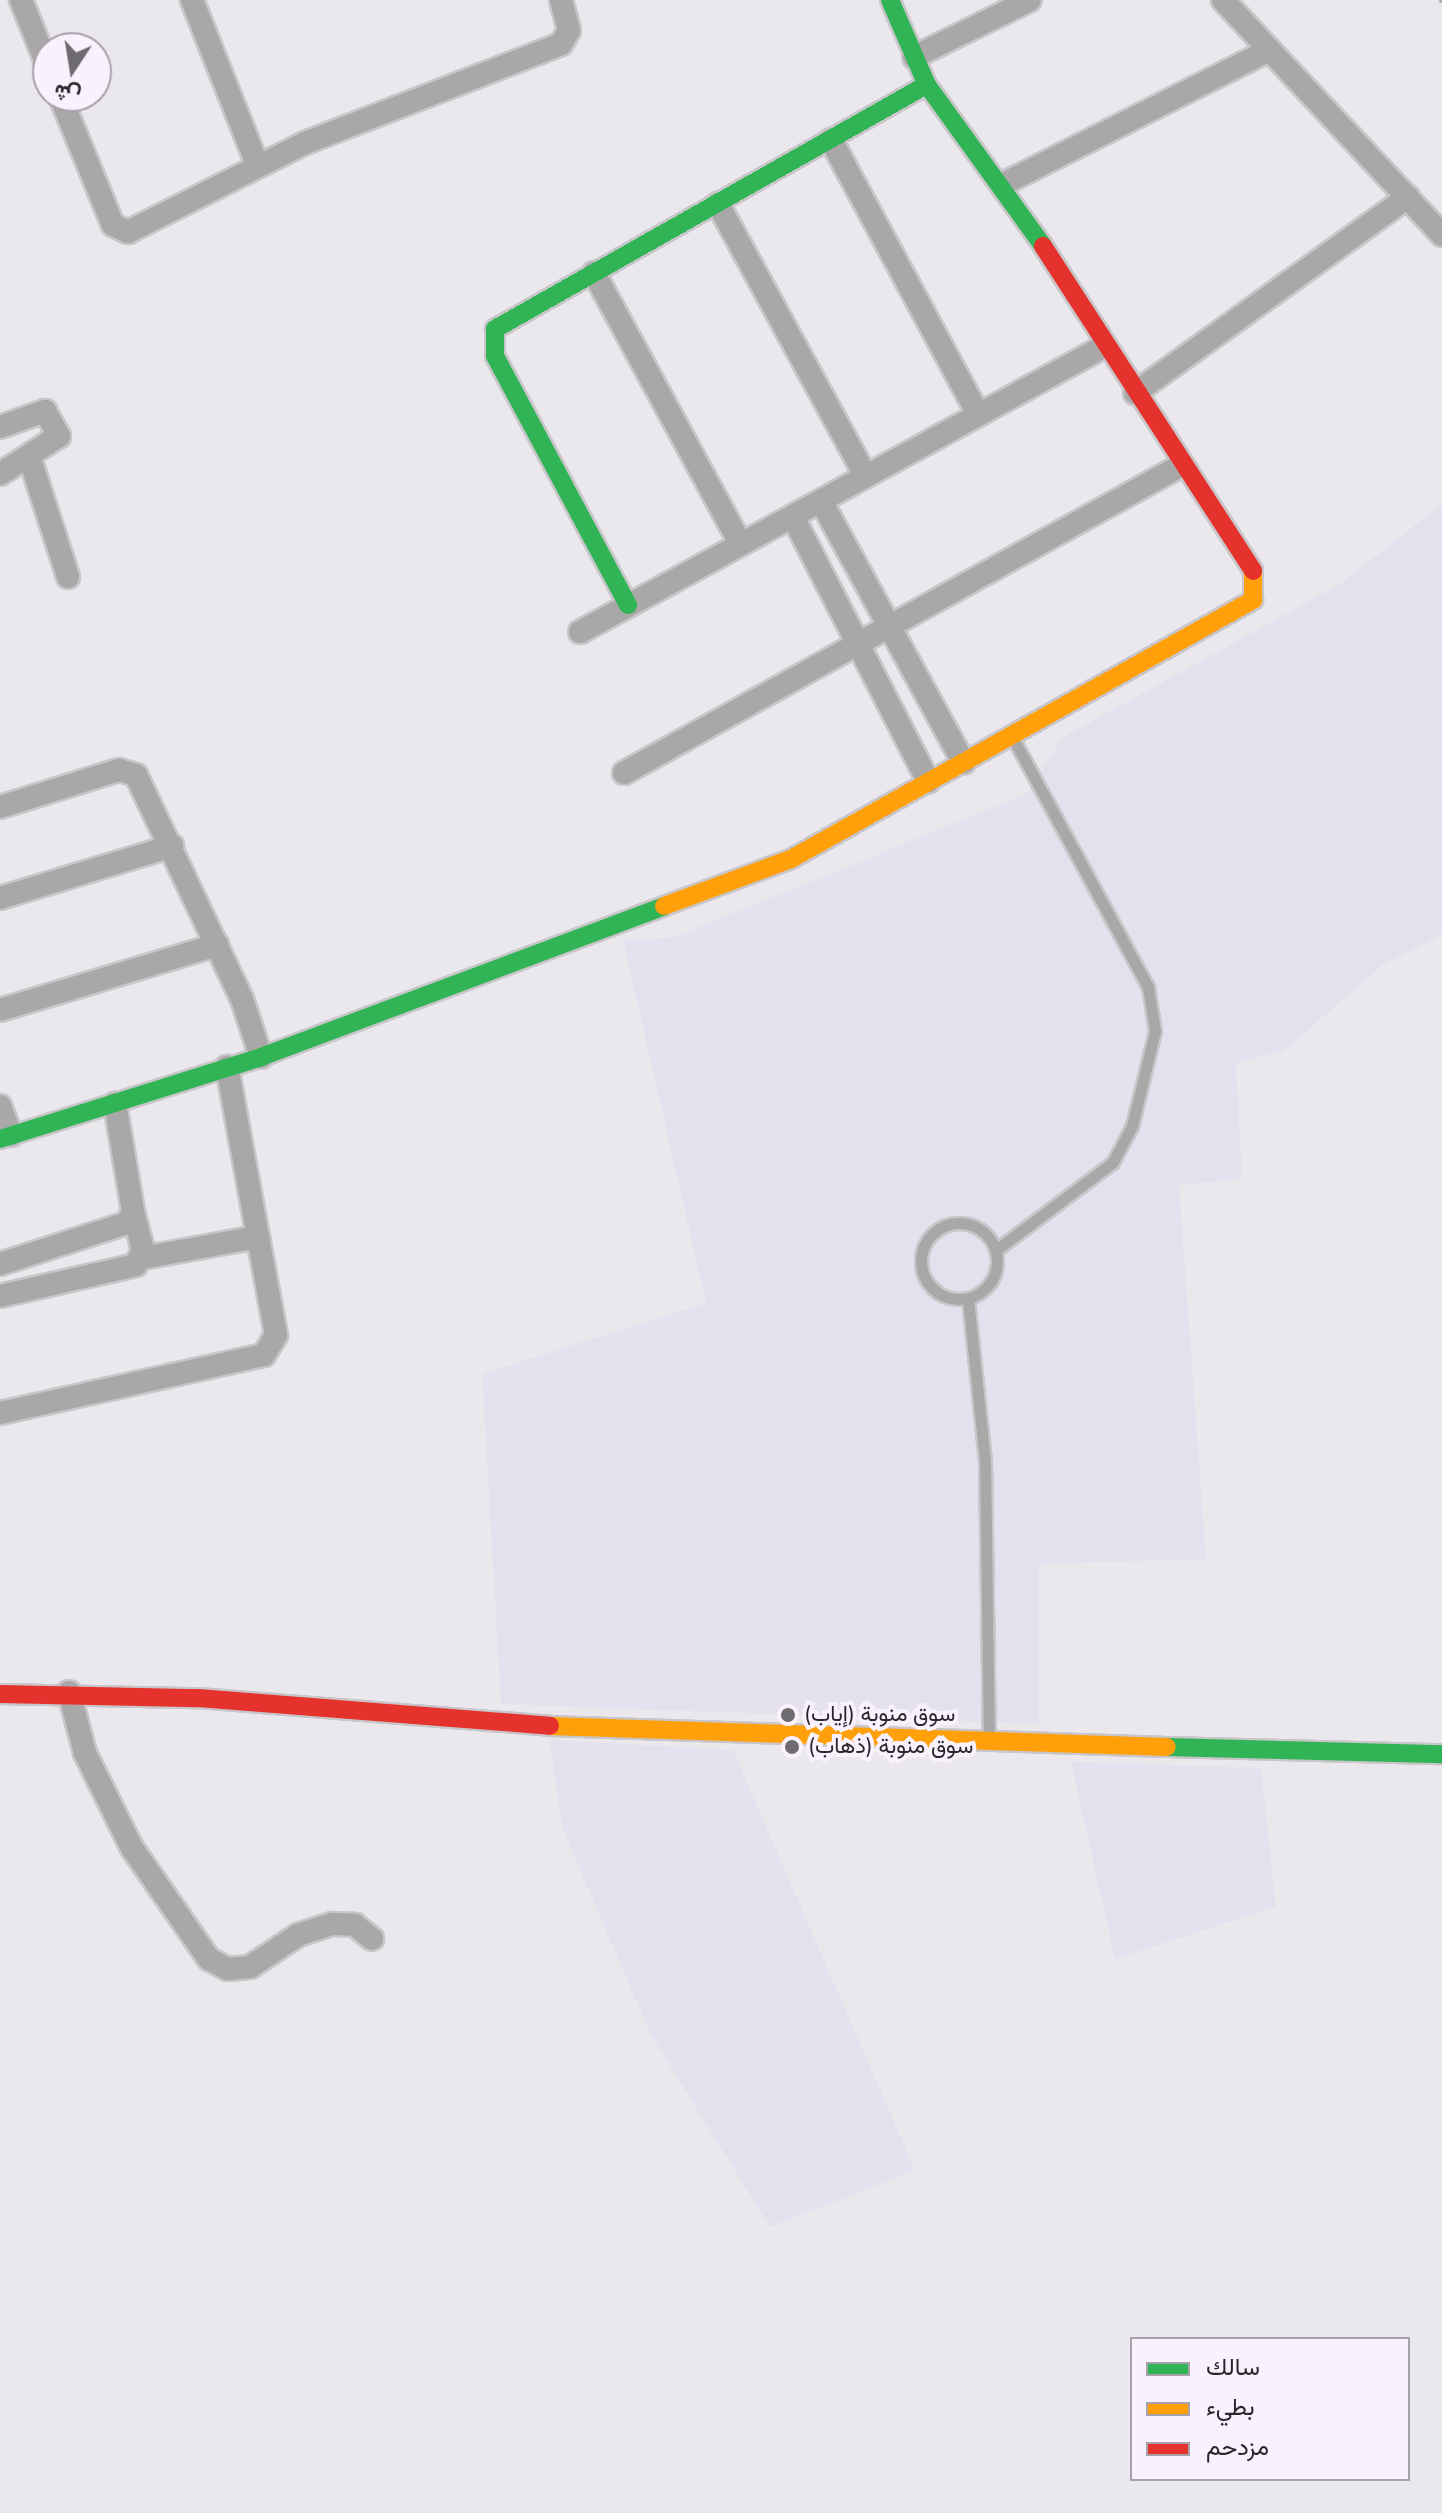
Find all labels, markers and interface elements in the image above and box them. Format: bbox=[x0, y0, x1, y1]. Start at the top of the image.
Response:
north arrow bbox=[32, 32, 112, 112]
text: ش bbox=[51, 76, 83, 111]
place label: سوق منوبة (إياب) bbox=[804, 1702, 955, 1728]
marker: سوق منوبة (إياب) bbox=[779, 1706, 797, 1724]
place label: سوق منوبة (ذهاب) bbox=[808, 1734, 973, 1760]
marker: سوق منوبة (ذهاب) bbox=[783, 1738, 801, 1756]
legend bbox=[1130, 2337, 1410, 2481]
text: سالك bbox=[1206, 2351, 1260, 2383]
text: بطيء bbox=[1206, 2391, 1255, 2423]
text: مزدحم bbox=[1206, 2431, 1269, 2463]

